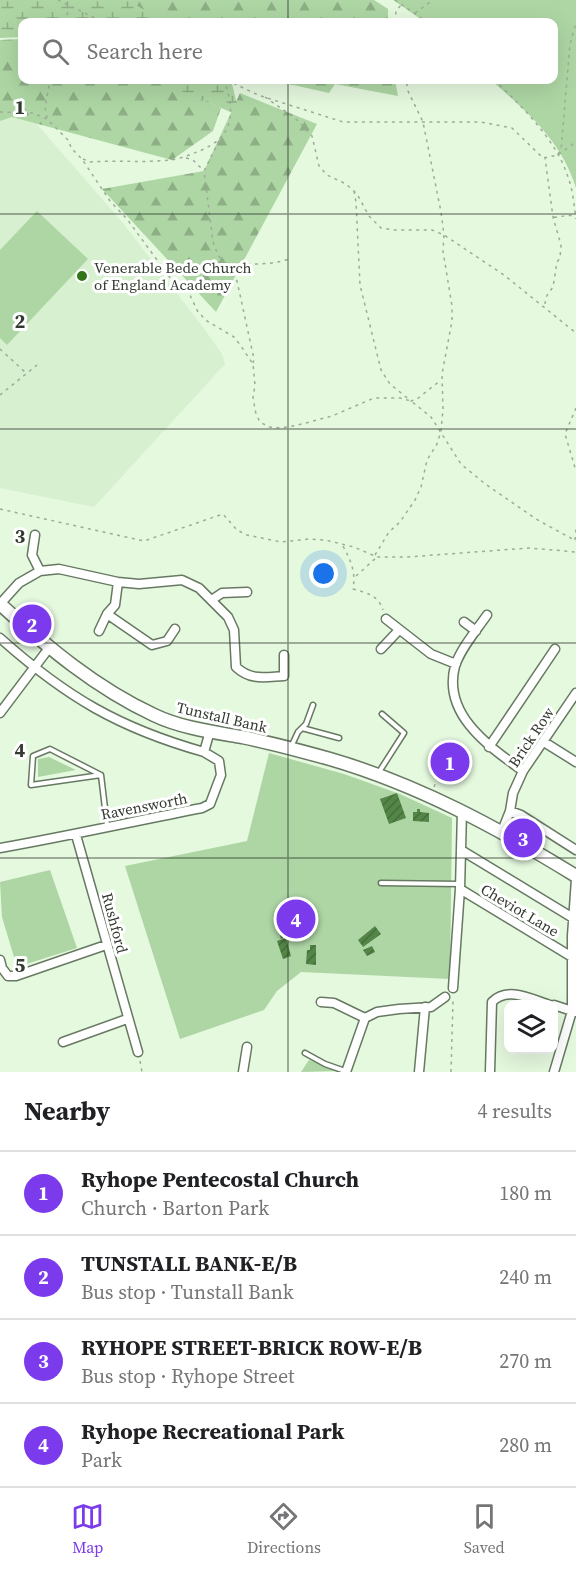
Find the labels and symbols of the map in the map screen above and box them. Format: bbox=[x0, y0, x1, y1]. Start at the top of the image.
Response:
text: 1 bbox=[15, 93, 25, 121]
place label: Venerable Bede Church of England Academy bbox=[94, 257, 252, 295]
marker: Venerable Bede Church of England Academy bbox=[75, 269, 89, 283]
text: 2 bbox=[15, 307, 26, 335]
text: 3 bbox=[15, 522, 26, 550]
your location bbox=[309, 559, 338, 588]
pin: 2 bbox=[12, 602, 51, 646]
street label: Tunstall Bank bbox=[175, 696, 270, 738]
street label: Brick Row bbox=[503, 702, 559, 771]
text: 4 bbox=[15, 736, 26, 764]
pin: 1 bbox=[430, 740, 470, 784]
street label: Ravensworth bbox=[99, 787, 189, 825]
pin: 3 bbox=[504, 816, 542, 860]
street label: Cheviot Lane bbox=[477, 878, 563, 942]
street label: Rushford bbox=[97, 890, 133, 956]
pin: 4 bbox=[276, 896, 316, 942]
text: 5 bbox=[15, 951, 26, 979]

